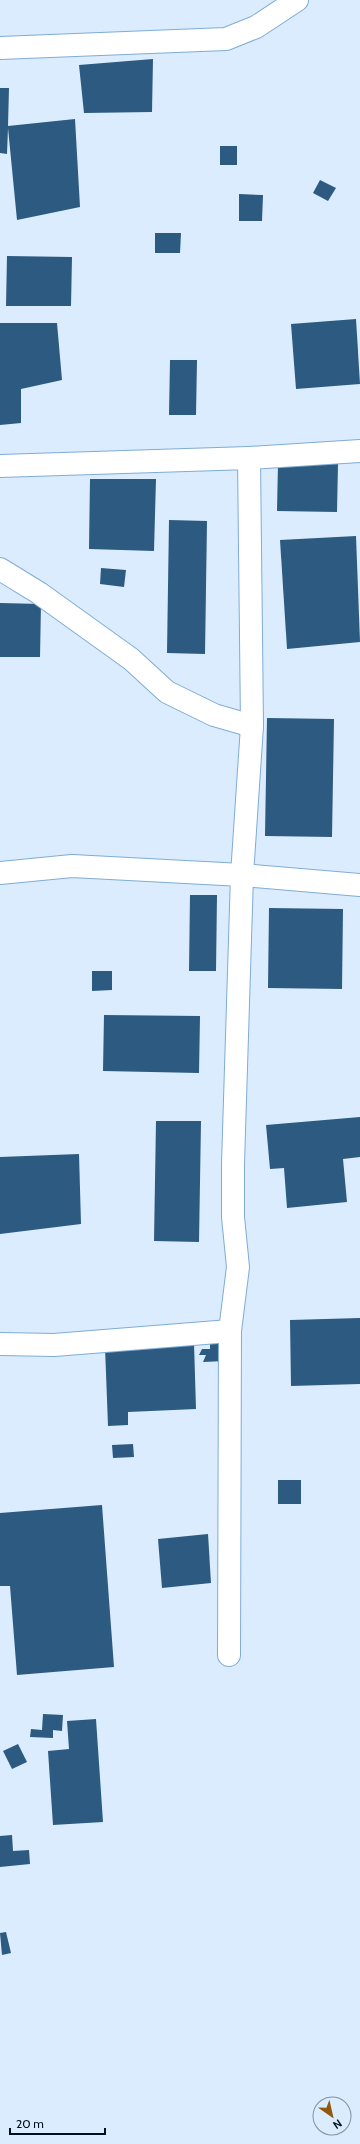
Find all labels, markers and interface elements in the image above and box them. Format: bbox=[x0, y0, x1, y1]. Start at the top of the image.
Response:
north arrow bbox=[312, 2096, 352, 2136]
scale bar bbox=[10, 2110, 105, 2136]
text: 20 m bbox=[16, 2116, 44, 2131]
text: N bbox=[330, 2116, 345, 2132]

